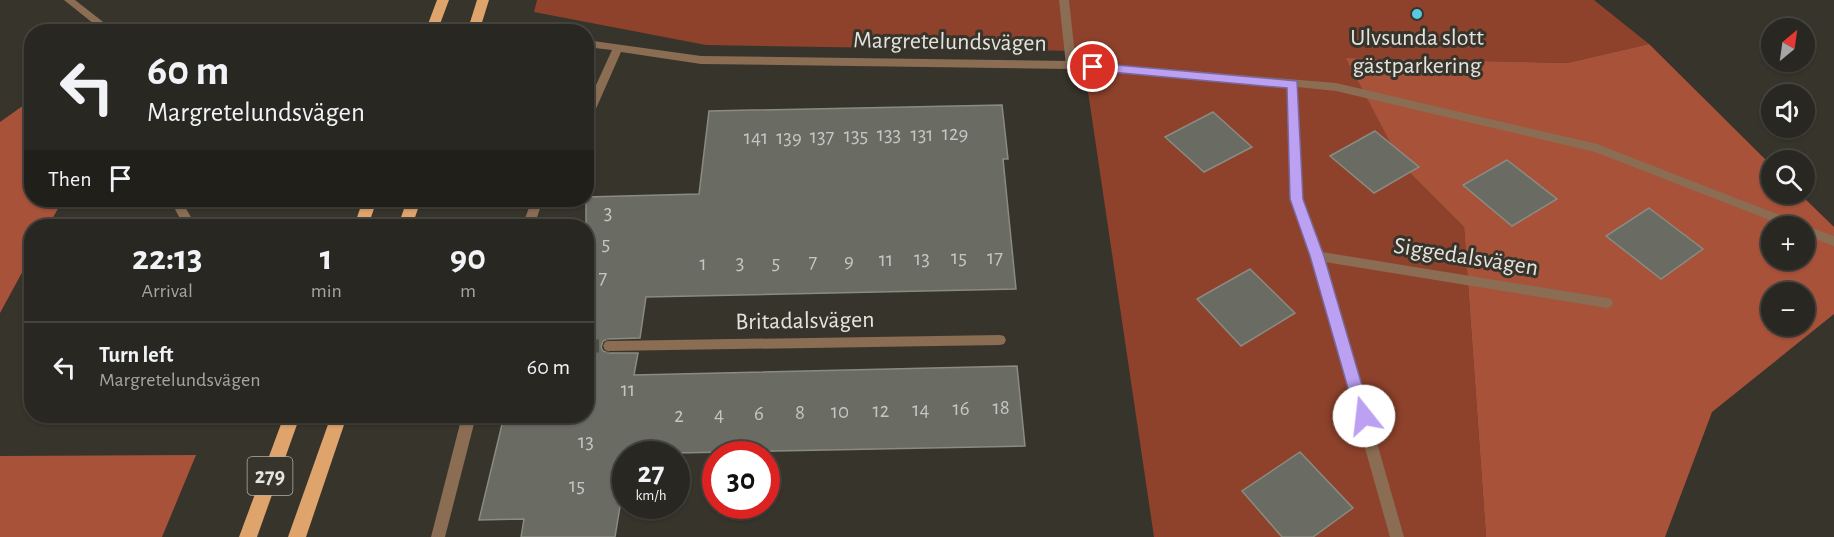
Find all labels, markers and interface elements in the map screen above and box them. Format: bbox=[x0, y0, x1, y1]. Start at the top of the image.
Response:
marker: Ulvsunda slott gästparkering bbox=[1410, 7, 1424, 21]
north arrow bbox=[1761, 18, 1815, 72]
map controls bbox=[1761, 18, 1815, 336]
place label: Ulvsunda slott gästparkering bbox=[1350, 26, 1484, 78]
street label: Margretelundsvägen bbox=[853, 28, 1047, 56]
pin bbox=[1067, 41, 1118, 92]
icon: left bbox=[48, 48, 126, 126]
text: 60 m bbox=[147, 50, 229, 92]
icon: arrive bbox=[1076, 50, 1109, 83]
button: sound bbox=[1761, 84, 1815, 138]
text: Margretelundsvägen bbox=[147, 99, 365, 126]
house number: 129 bbox=[942, 123, 968, 144]
house number: 133 bbox=[877, 124, 901, 145]
house number: 131 bbox=[910, 124, 934, 145]
house number: 135 bbox=[844, 125, 868, 146]
house number: 137 bbox=[810, 126, 835, 147]
house number: 141 bbox=[744, 127, 768, 148]
house number: 139 bbox=[776, 127, 802, 148]
button: search bbox=[1761, 150, 1815, 204]
icon: arrive bbox=[104, 162, 137, 195]
text: Then bbox=[48, 168, 92, 190]
house number: 3 bbox=[604, 202, 612, 223]
button: + bbox=[1761, 216, 1815, 270]
house number: 5 bbox=[602, 233, 610, 254]
street label: Siggedalsvägen bbox=[1392, 234, 1540, 280]
text: 22:13 bbox=[132, 240, 203, 276]
text: 1 bbox=[320, 240, 333, 276]
text: 90 bbox=[450, 240, 486, 276]
house number: 15 bbox=[951, 247, 967, 268]
house number: 17 bbox=[987, 247, 1003, 268]
house number: 13 bbox=[914, 248, 930, 269]
house number: 11 bbox=[879, 249, 893, 270]
house number: 9 bbox=[844, 250, 854, 271]
house number: 7 bbox=[809, 251, 818, 272]
house number: 3 bbox=[736, 252, 744, 273]
house number: 5 bbox=[772, 252, 780, 273]
house number: 1 bbox=[699, 253, 707, 274]
house number: 7 bbox=[599, 267, 608, 288]
text: Arrival bbox=[142, 281, 193, 301]
text: min bbox=[311, 281, 342, 301]
text: m bbox=[460, 281, 476, 301]
button: − bbox=[1761, 282, 1815, 336]
street label: Britadalsvägen bbox=[735, 308, 875, 334]
text: Turn left bbox=[99, 344, 173, 366]
icon: left bbox=[48, 351, 81, 384]
text: 60 m bbox=[527, 356, 570, 378]
text: Margretelundsvägen bbox=[99, 370, 260, 390]
house number: 11 bbox=[621, 379, 635, 400]
position arrow bbox=[1332, 384, 1396, 448]
house number: 18 bbox=[992, 397, 1010, 418]
house number: 16 bbox=[952, 398, 970, 419]
house number: 14 bbox=[912, 399, 930, 420]
house number: 12 bbox=[873, 400, 889, 421]
house number: 10 bbox=[831, 401, 849, 422]
house number: 8 bbox=[795, 402, 805, 423]
house number: 6 bbox=[754, 403, 764, 424]
house number: 4 bbox=[714, 404, 724, 425]
house number: 2 bbox=[674, 405, 684, 426]
house number: 13 bbox=[578, 431, 594, 452]
speed limit sign: 30 bbox=[702, 441, 780, 519]
road number: 279 bbox=[248, 457, 292, 495]
text: 27 bbox=[637, 458, 665, 488]
house number: 15 bbox=[569, 475, 585, 496]
text: km/h bbox=[636, 488, 666, 503]

